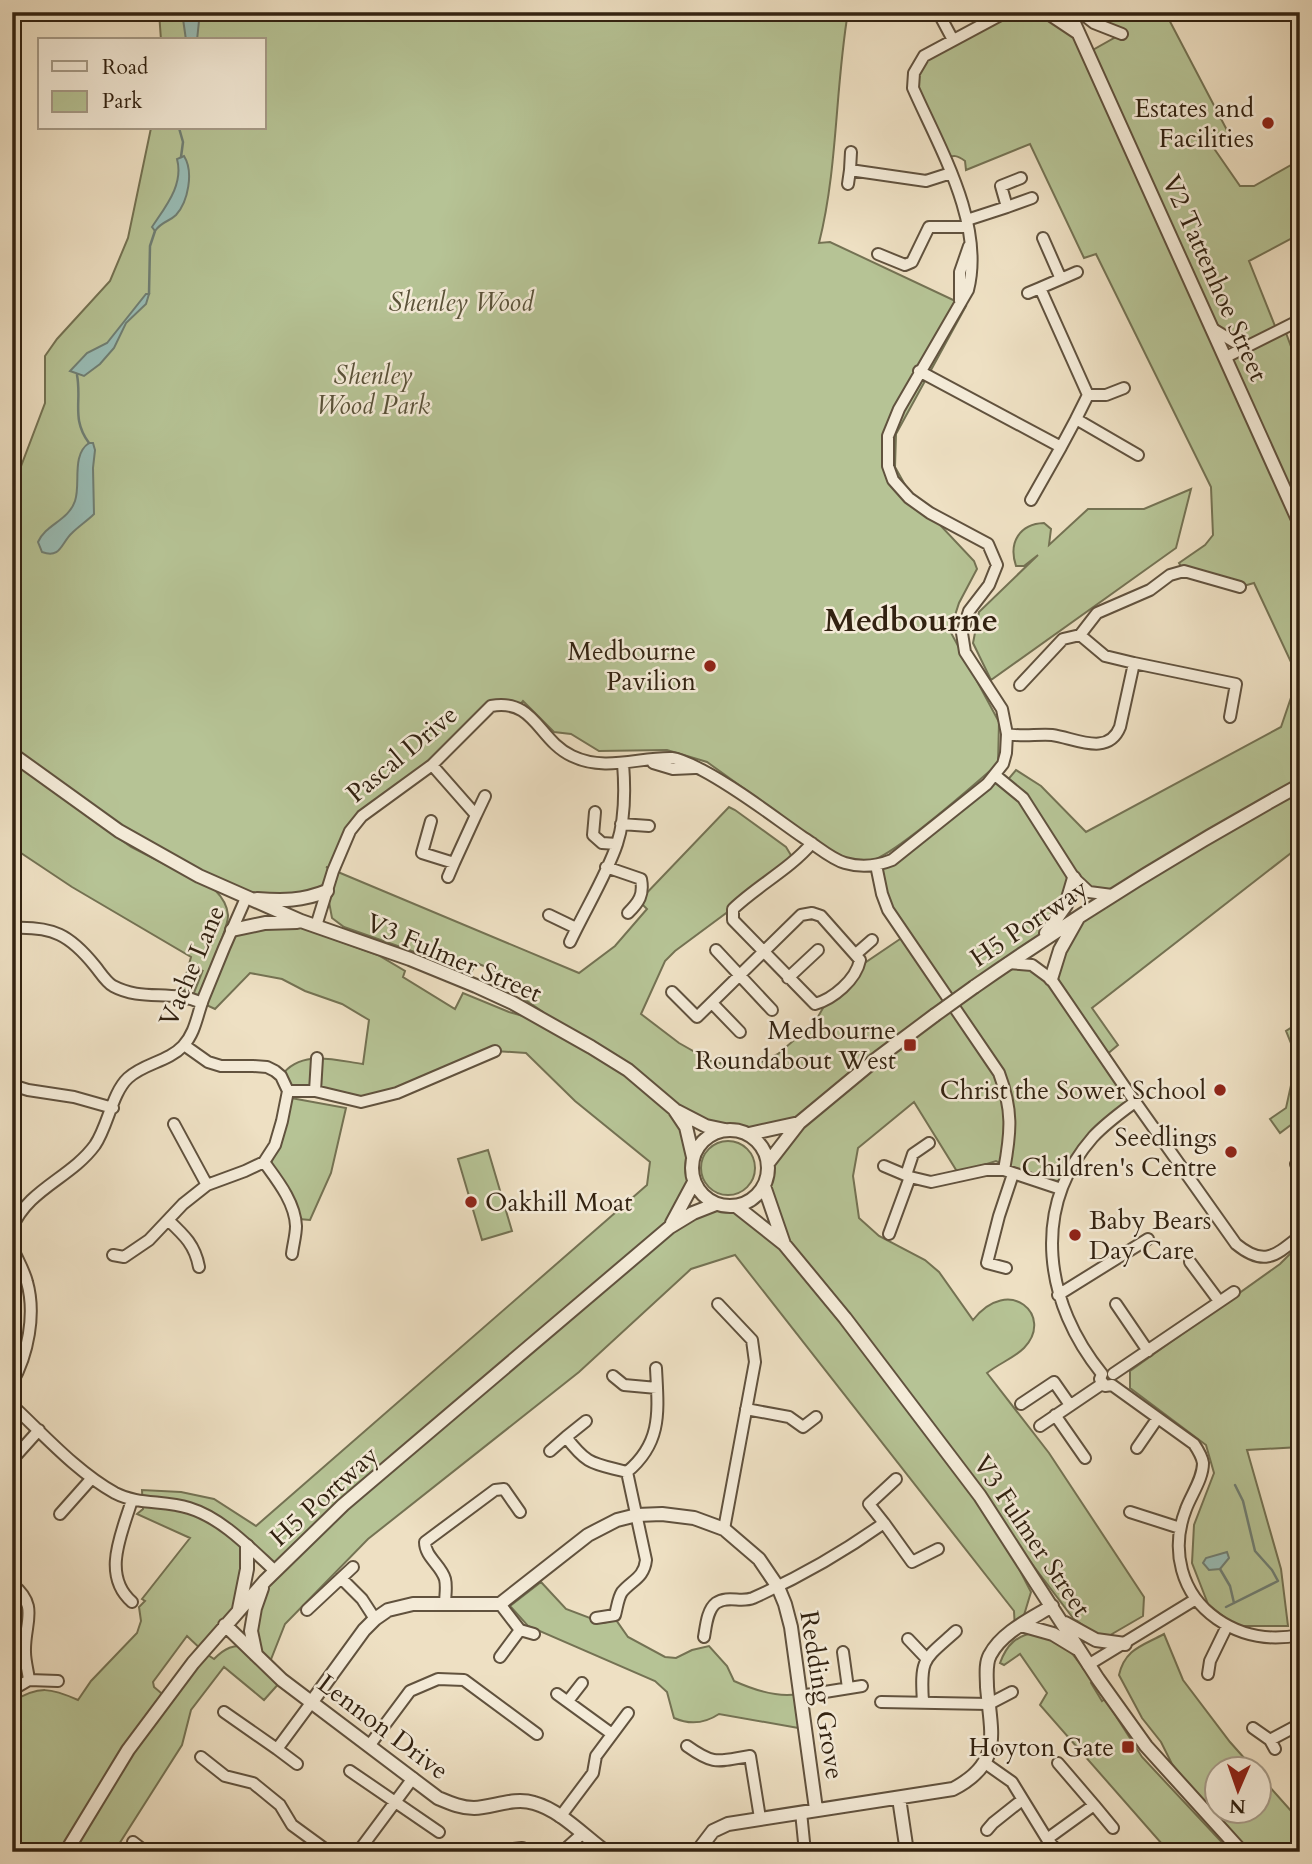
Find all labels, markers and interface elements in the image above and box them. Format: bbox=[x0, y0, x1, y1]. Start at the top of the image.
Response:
legend bbox=[38, 38, 266, 130]
text: Road bbox=[102, 53, 148, 82]
text: Park bbox=[102, 87, 143, 116]
place label: Estates and Facilities bbox=[1134, 91, 1254, 156]
marker: Estates and Facilities bbox=[1260, 115, 1276, 131]
street label: V2 Tattenhoe Street bbox=[1154, 169, 1276, 387]
park label: Shenley Wood bbox=[389, 285, 535, 320]
park label: Shenley Wood Park bbox=[316, 358, 430, 423]
district label: Medbourne bbox=[824, 598, 998, 643]
place label: Medbourne Pavilion bbox=[568, 634, 696, 699]
marker: Medbourne Pavilion bbox=[702, 658, 718, 674]
street label: Pascal Drive bbox=[339, 697, 465, 811]
street label: H5 Portway bbox=[963, 871, 1095, 975]
street label: Vache Lane bbox=[151, 900, 233, 1032]
street label: V3 Fulmer Street bbox=[361, 905, 547, 1011]
place label: Medbourne Roundabout West bbox=[695, 1013, 896, 1078]
marker: Medbourne Roundabout West bbox=[902, 1037, 918, 1053]
place label: Christ the Sower School bbox=[940, 1073, 1206, 1108]
marker: Christ the Sower School bbox=[1212, 1082, 1228, 1098]
place label: Seedlings Children's Centre bbox=[1021, 1120, 1217, 1185]
marker: Seedlings Children's Centre bbox=[1223, 1144, 1239, 1160]
place label: Oakhill Moat bbox=[485, 1185, 632, 1220]
marker: Oakhill Moat bbox=[463, 1194, 479, 1210]
place label: Baby Bears Day Care bbox=[1089, 1203, 1211, 1268]
marker: Baby Bears Day Care bbox=[1067, 1227, 1083, 1243]
street label: H5 Portway bbox=[262, 1438, 386, 1554]
street label: V3 Fulmer Street bbox=[965, 1448, 1099, 1624]
street label: Redding Grove bbox=[791, 1608, 853, 1782]
street label: Lennon Drive bbox=[310, 1666, 456, 1788]
place label: Hoyton Gate bbox=[969, 1730, 1114, 1765]
marker: Hoyton Gate bbox=[1120, 1739, 1136, 1755]
north arrow bbox=[1204, 1756, 1274, 1826]
text: N bbox=[1228, 1793, 1246, 1819]

